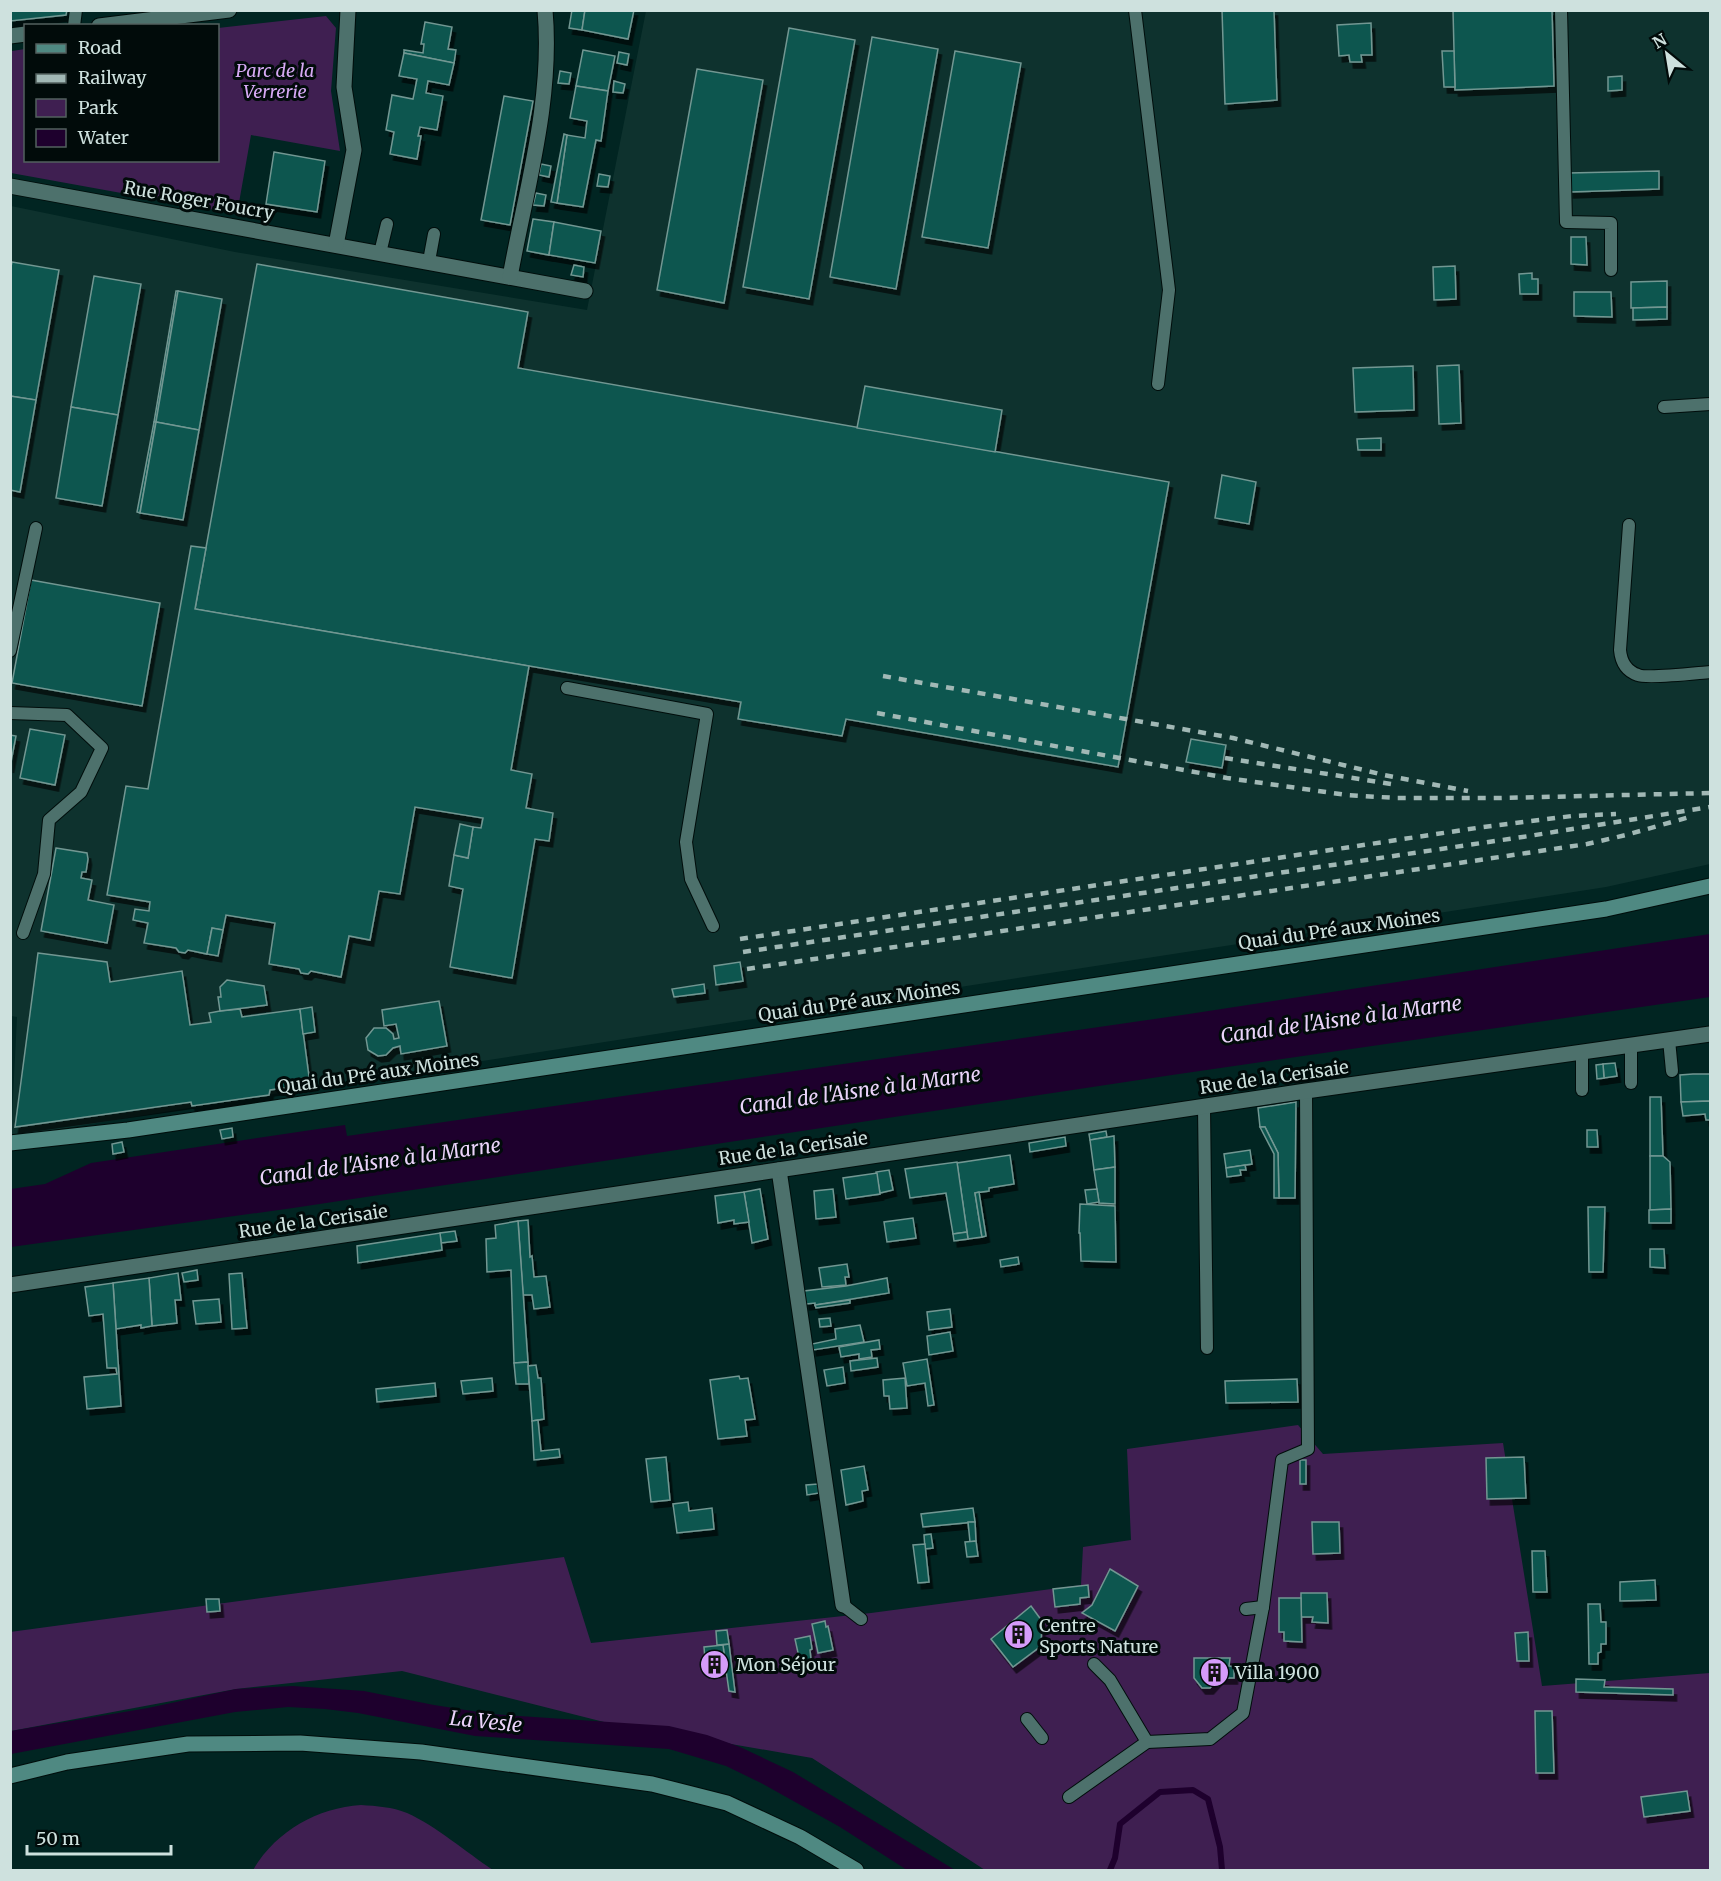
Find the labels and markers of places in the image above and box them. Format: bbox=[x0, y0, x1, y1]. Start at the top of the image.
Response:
place label: Centre Sports Nature bbox=[1039, 1614, 1158, 1658]
building icon: Centre Sports Nature bbox=[1002, 1619, 1034, 1651]
building icon: Mon Séjour bbox=[699, 1648, 731, 1680]
place label: Mon Séjour bbox=[736, 1653, 836, 1676]
building icon: Villa 1900 bbox=[1198, 1656, 1230, 1688]
place label: Villa 1900 bbox=[1234, 1661, 1319, 1684]

